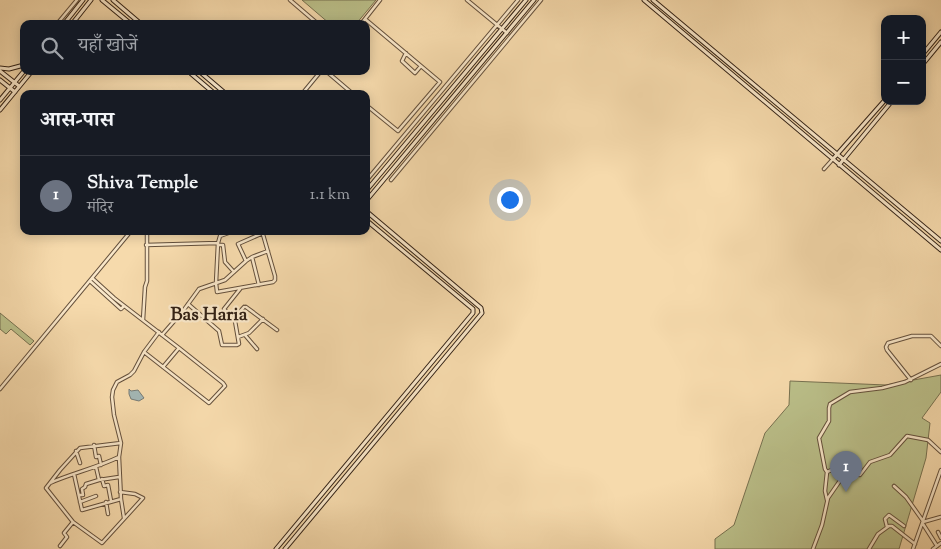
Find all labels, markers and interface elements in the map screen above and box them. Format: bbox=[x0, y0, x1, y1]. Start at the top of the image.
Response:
map controls bbox=[881, 15, 926, 105]
button: + bbox=[881, 15, 926, 60]
search box bbox=[20, 20, 370, 75]
text: यहाँ खोजें bbox=[78, 33, 138, 60]
icon: search bbox=[38, 34, 66, 62]
button: − bbox=[881, 60, 926, 105]
text: आस-पास bbox=[40, 106, 114, 136]
text: Shiva Temple bbox=[87, 170, 198, 197]
text: 1 bbox=[53, 184, 59, 207]
text: 1.1 km bbox=[310, 184, 350, 207]
your location bbox=[497, 187, 523, 213]
text: मंदिर bbox=[87, 197, 113, 220]
district label: Bas Haria bbox=[170, 302, 248, 329]
pin: 1 bbox=[830, 451, 862, 492]

